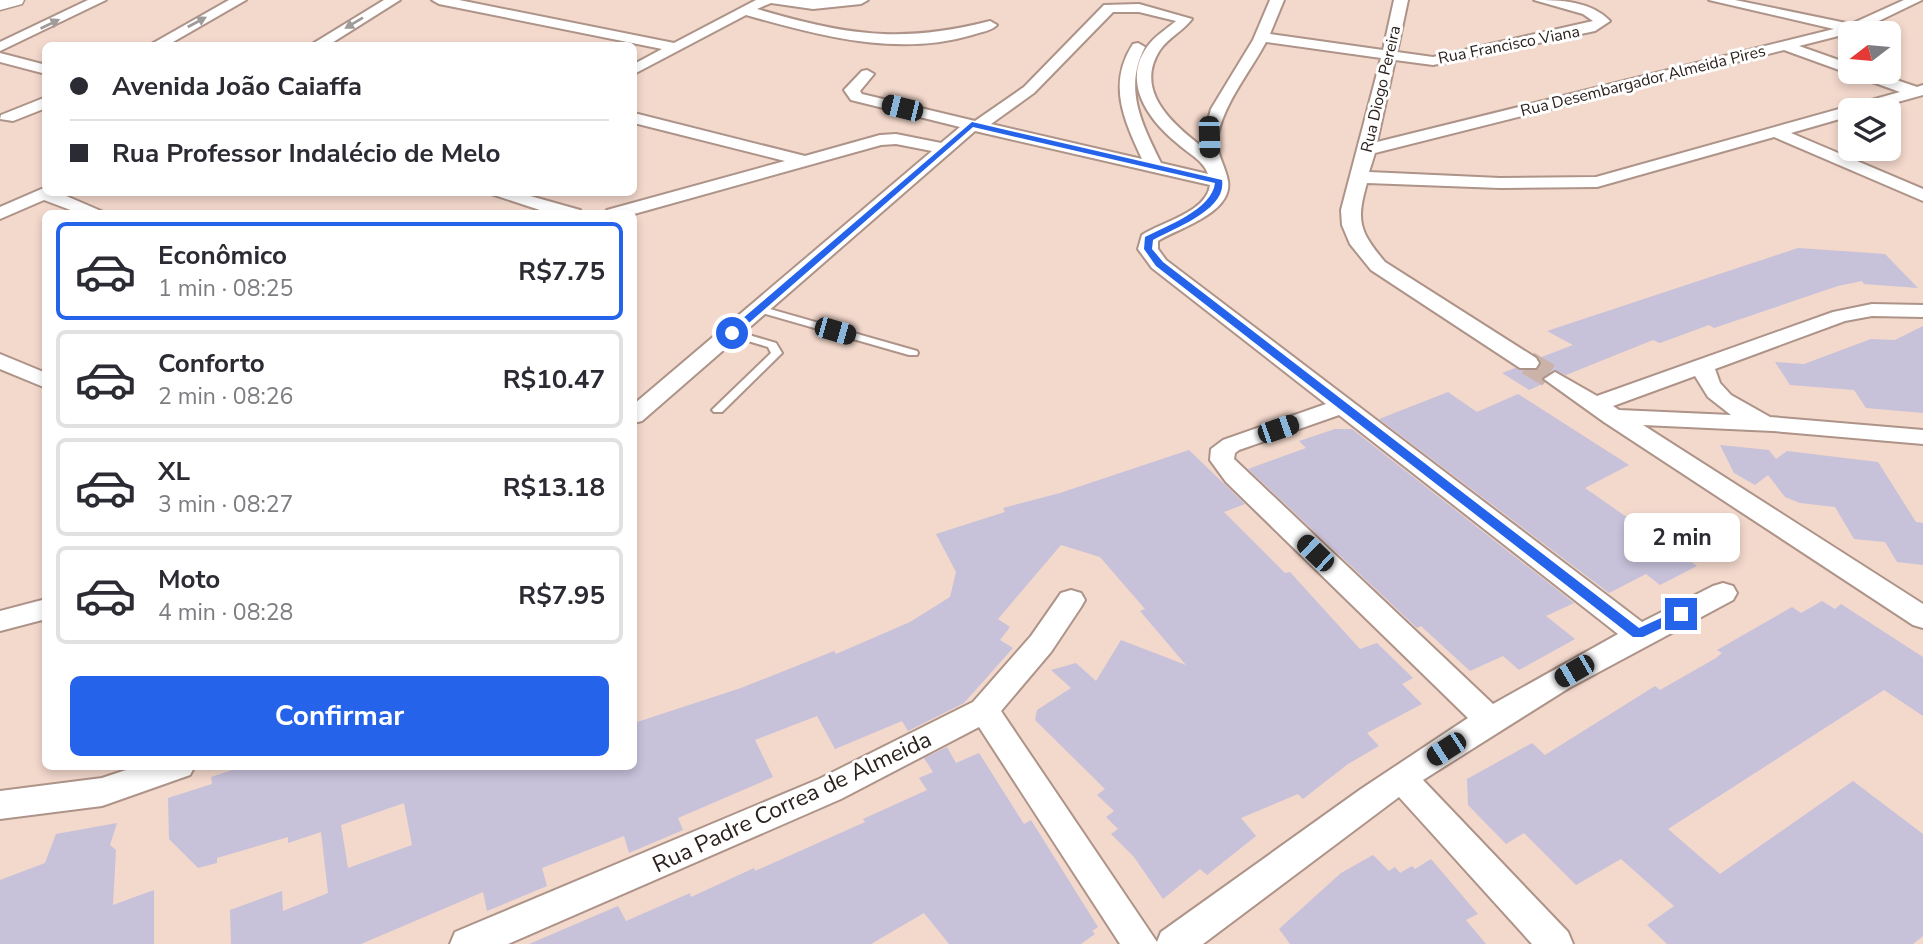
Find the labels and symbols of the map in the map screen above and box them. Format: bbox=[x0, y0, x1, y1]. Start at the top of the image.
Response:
one-way arrow bbox=[345, 16, 364, 29]
one-way arrow bbox=[187, 17, 207, 28]
one-way arrow bbox=[40, 18, 60, 29]
street label: Rua Francisco Viana bbox=[1436, 20, 1582, 70]
north arrow bbox=[1838, 21, 1900, 84]
street label: Rua Diogo Pereira bbox=[1356, 23, 1406, 155]
street label: Rua Desembargador Almeida Pires bbox=[1518, 40, 1768, 122]
car bbox=[880, 93, 925, 123]
car bbox=[1198, 116, 1221, 158]
car bbox=[812, 315, 859, 347]
route start bbox=[716, 317, 748, 349]
car bbox=[1255, 412, 1302, 446]
callout: 2 min bbox=[1623, 512, 1739, 562]
car bbox=[1293, 531, 1338, 575]
route end bbox=[1665, 598, 1697, 630]
car bbox=[1551, 651, 1598, 691]
street label: Rua Padre Correa de Almeida bbox=[648, 724, 936, 880]
car bbox=[1423, 729, 1470, 769]

